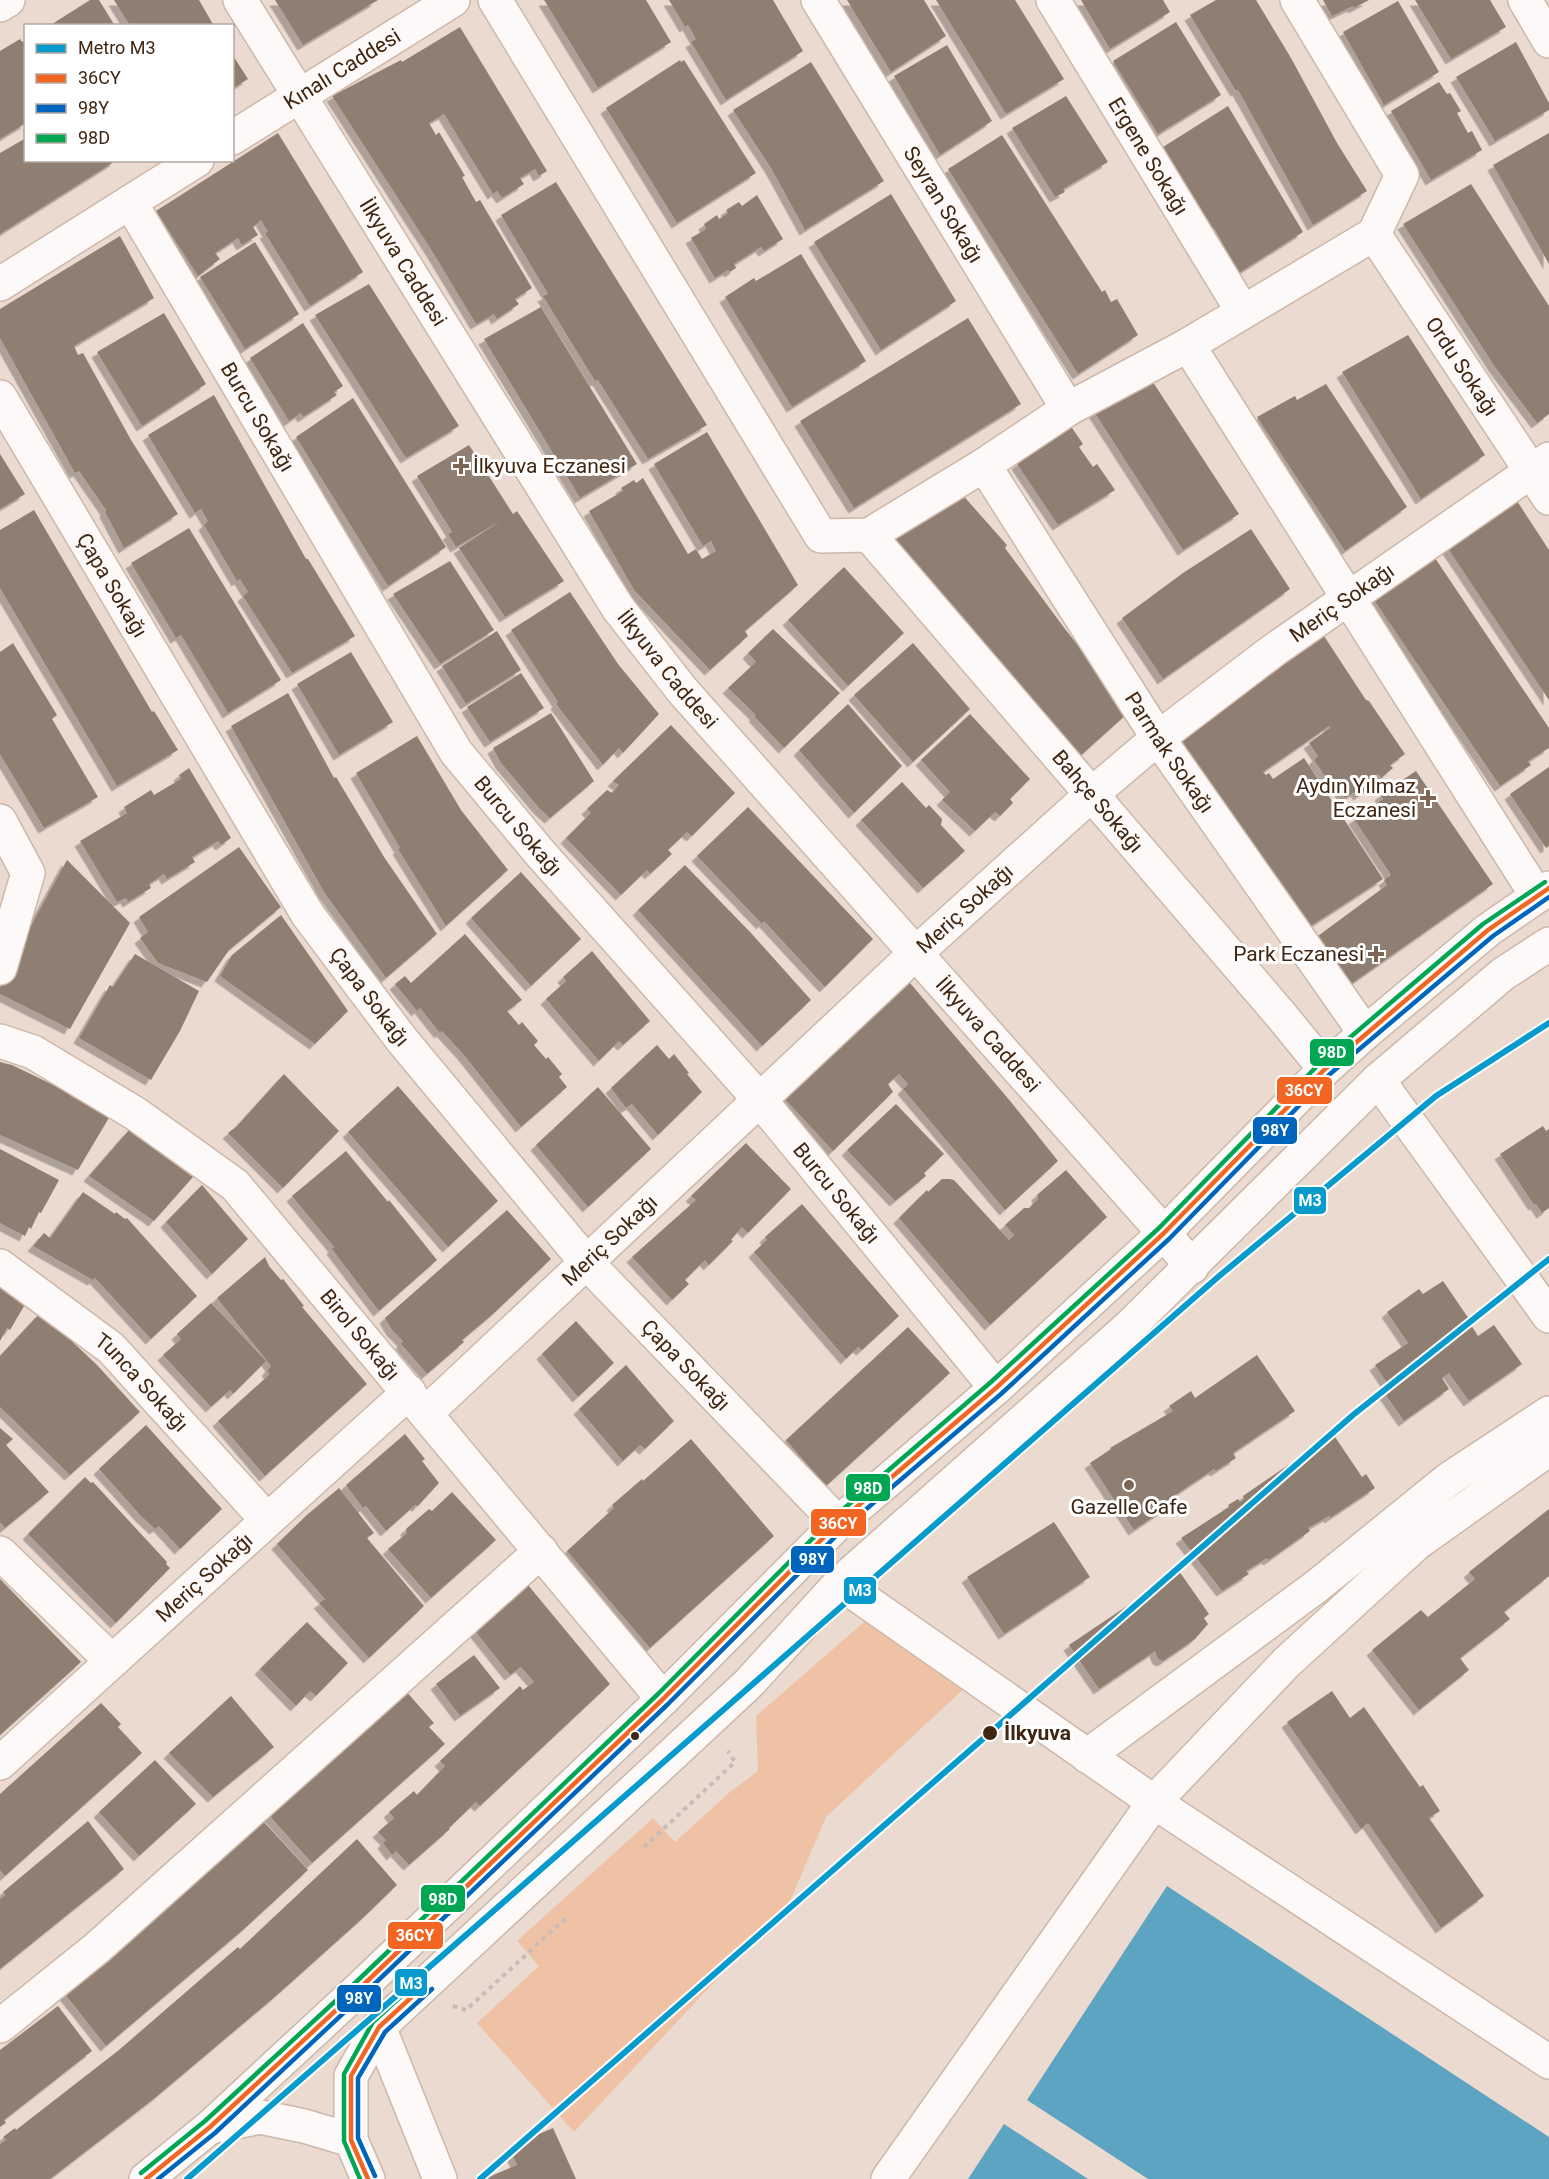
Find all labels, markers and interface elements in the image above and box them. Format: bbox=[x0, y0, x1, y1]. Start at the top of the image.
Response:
legend bbox=[24, 24, 234, 162]
street label: Kınalı Caddesi bbox=[280, 24, 405, 115]
text: Metro M3 bbox=[78, 37, 156, 58]
text: 36CY bbox=[78, 67, 121, 88]
street label: Ergene Sokağı bbox=[1103, 93, 1193, 219]
text: 98Y bbox=[78, 97, 109, 118]
text: 98D bbox=[78, 127, 110, 148]
street label: Seyran Sokağı bbox=[899, 142, 988, 267]
street label: İlkyuva Caddesi bbox=[355, 194, 452, 331]
street label: Ordu Sokağı bbox=[1420, 313, 1503, 420]
street label: Burcu Sokağı bbox=[216, 358, 299, 476]
place label: İlkyuva Eczanesi bbox=[473, 454, 626, 478]
marker: İlkyuva Eczanesi bbox=[454, 459, 468, 473]
street label: Çapa Sokağı bbox=[72, 529, 152, 642]
street label: Meriç Sokağı bbox=[1285, 558, 1399, 647]
street label: İlkyuva Caddesi bbox=[612, 606, 723, 734]
street label: Parmak Sokağı bbox=[1120, 688, 1219, 818]
street label: Bahçe Sokağı bbox=[1047, 745, 1148, 857]
street label: Burcu Sokağı bbox=[469, 771, 567, 881]
place label: Aydın Yılmaz Eczanesi bbox=[1296, 774, 1416, 822]
marker: Aydın Yılmaz Eczanesi bbox=[1421, 791, 1435, 805]
street label: Meriç Sokağı bbox=[912, 859, 1018, 958]
place label: Park Eczanesi bbox=[1233, 942, 1364, 966]
street label: Çapa Sokağı bbox=[325, 943, 414, 1051]
marker: Park Eczanesi bbox=[1369, 947, 1383, 961]
street label: İlkyuva Caddesi bbox=[931, 972, 1045, 1097]
line badge: 98D bbox=[1309, 1038, 1355, 1067]
text: 98D bbox=[1318, 1043, 1346, 1062]
line badge: 36CY bbox=[1276, 1076, 1333, 1105]
text: 36CY bbox=[1285, 1081, 1323, 1100]
line badge: 98Y bbox=[1252, 1116, 1298, 1145]
text: 98Y bbox=[1261, 1121, 1289, 1140]
street label: Burcu Sokağı bbox=[788, 1138, 885, 1248]
line badge: M3 bbox=[1293, 1186, 1327, 1215]
street label: Meriç Sokağı bbox=[557, 1190, 662, 1291]
text: M3 bbox=[1298, 1191, 1322, 1210]
street label: Birol Sokağı bbox=[315, 1285, 405, 1385]
street label: Çapa Sokağı bbox=[636, 1315, 735, 1416]
street label: Tunca Sokağı bbox=[90, 1328, 193, 1437]
line badge: 98D bbox=[845, 1473, 891, 1502]
marker: Gazelle Cafe bbox=[1122, 1478, 1136, 1492]
text: 98D bbox=[854, 1479, 882, 1498]
place label: Gazelle Cafe bbox=[1071, 1495, 1187, 1519]
line badge: 36CY bbox=[810, 1508, 867, 1537]
text: 36CY bbox=[819, 1514, 857, 1533]
street label: Meriç Sokağı bbox=[151, 1528, 257, 1627]
line badge: 98Y bbox=[790, 1545, 835, 1574]
text: 98Y bbox=[799, 1550, 827, 1569]
line badge: M3 bbox=[843, 1576, 877, 1605]
text: M3 bbox=[848, 1581, 872, 1600]
place label: İlkyuva bbox=[1004, 1721, 1071, 1745]
marker: İlkyuva bbox=[981, 1724, 999, 1742]
unlabelled marker bbox=[629, 1730, 641, 1742]
line badge: 98D bbox=[420, 1884, 466, 1913]
text: 98D bbox=[429, 1890, 457, 1909]
line badge: 36CY bbox=[387, 1921, 444, 1950]
text: 36CY bbox=[396, 1926, 434, 1945]
line badge: M3 bbox=[394, 1968, 428, 1997]
text: M3 bbox=[399, 1974, 423, 1993]
line badge: 98Y bbox=[336, 1984, 382, 2013]
text: 98Y bbox=[345, 1989, 373, 2008]

